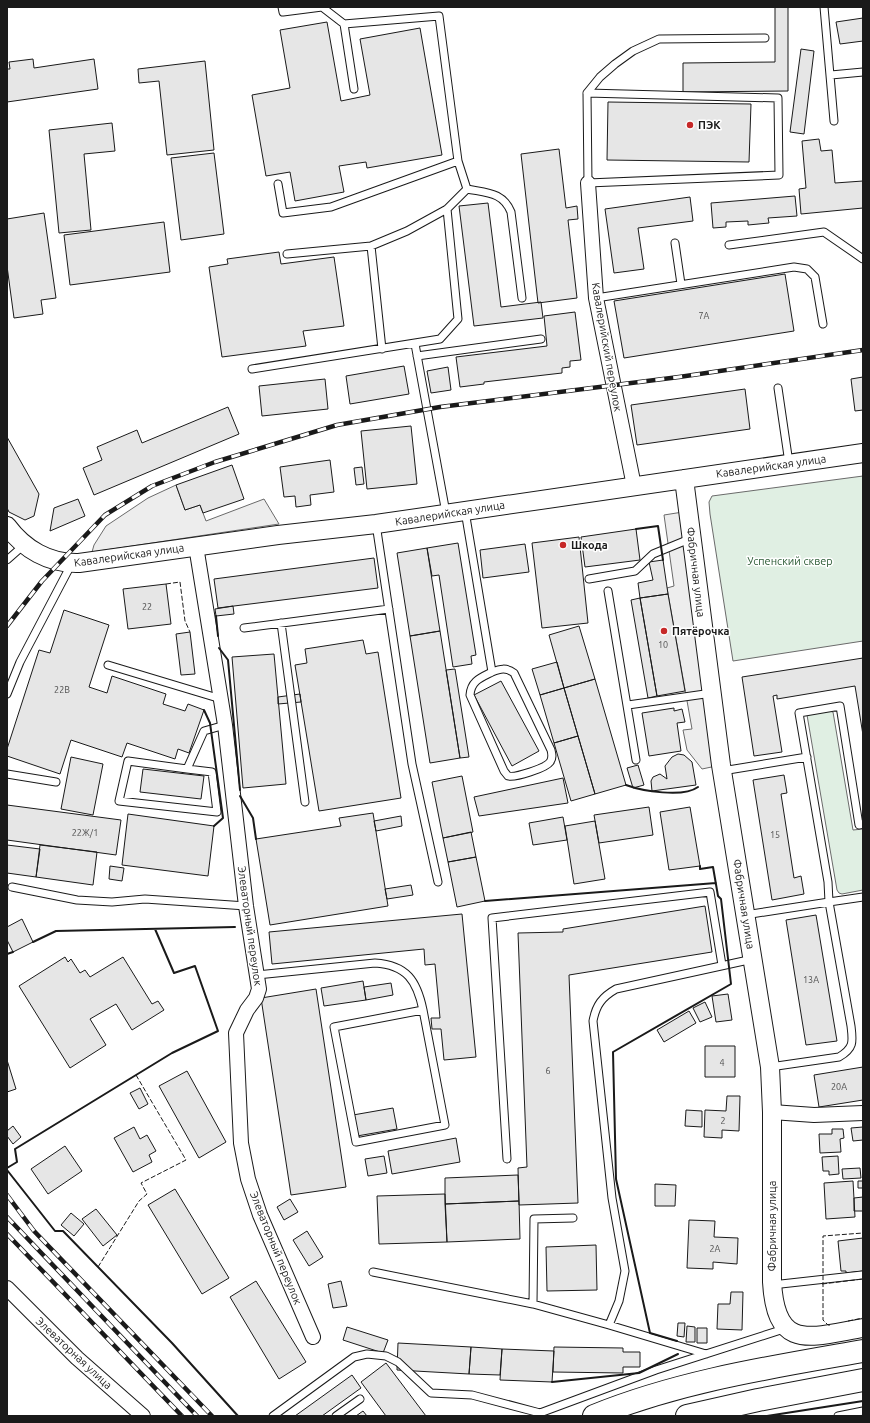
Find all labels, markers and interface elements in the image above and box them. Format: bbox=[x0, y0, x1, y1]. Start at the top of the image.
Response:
place label: ПЭК bbox=[698, 119, 721, 131]
marker: ПЭК bbox=[685, 120, 695, 130]
street label: Кавалерийский переулок bbox=[590, 281, 624, 413]
house number: 7А bbox=[699, 311, 710, 321]
street label: Кавалерийская улица bbox=[715, 452, 827, 480]
street label: Кавалерийская улица bbox=[394, 498, 506, 528]
street label: Фабричная улица bbox=[685, 526, 707, 618]
place label: Шкода bbox=[571, 539, 608, 551]
marker: Шкода bbox=[558, 540, 568, 550]
street label: Кавалерийская улица bbox=[73, 541, 185, 569]
park label: Успенский сквер bbox=[747, 555, 833, 567]
house number: 22 bbox=[142, 602, 152, 612]
place label: Пятёрочка bbox=[672, 625, 730, 637]
marker: Пятёрочка bbox=[659, 626, 669, 636]
house number: 10 bbox=[658, 640, 668, 650]
house number: 22В bbox=[54, 685, 70, 695]
house number: 22Ж/1 bbox=[72, 828, 98, 838]
house number: 15 bbox=[770, 830, 780, 840]
street label: Фабричная улица bbox=[731, 858, 757, 950]
street label: Элеваторный переулок bbox=[236, 865, 264, 987]
house number: 13А bbox=[803, 975, 819, 985]
house number: 4 bbox=[719, 1058, 725, 1068]
house number: 6 bbox=[545, 1066, 551, 1076]
house number: 20А bbox=[831, 1082, 847, 1092]
house number: 2 bbox=[720, 1116, 726, 1126]
street label: Фабричная улица bbox=[766, 1181, 778, 1271]
street label: Элеваторный переулок bbox=[248, 1190, 304, 1307]
house number: 2А bbox=[710, 1244, 721, 1254]
street label: Элеваторная улица bbox=[34, 1315, 114, 1391]

